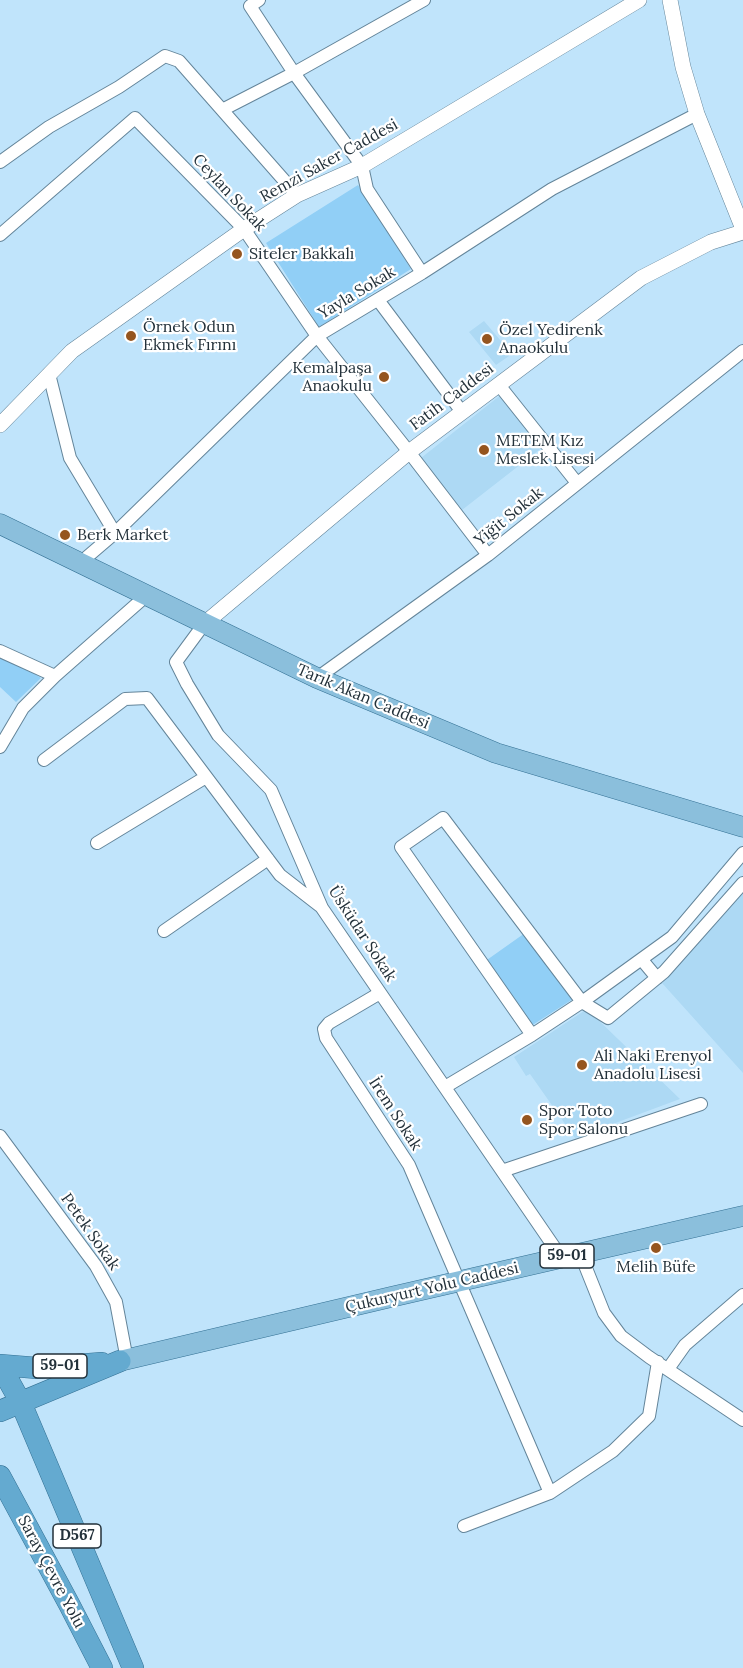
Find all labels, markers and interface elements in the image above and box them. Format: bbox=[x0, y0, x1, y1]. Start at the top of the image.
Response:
street label: Remzi Saker Caddesi bbox=[257, 115, 401, 207]
street label: Ceylan Sokak bbox=[188, 150, 270, 236]
place label: Siteler Bakkalı bbox=[249, 244, 354, 264]
marker: Siteler Bakkalı bbox=[230, 247, 244, 261]
street label: Yayla Sokak bbox=[315, 262, 399, 324]
place label: Örnek Odun Ekmek Fırını bbox=[143, 317, 236, 355]
place label: Özel Yedirenk Anaokulu bbox=[499, 320, 603, 358]
marker: Örnek Odun Ekmek Fırını bbox=[124, 329, 138, 343]
marker: Özel Yedirenk Anaokulu bbox=[480, 332, 494, 346]
place label: Kemalpaşa Anaokulu bbox=[292, 358, 372, 396]
street label: Fatih Caddesi bbox=[406, 359, 498, 435]
marker: Kemalpaşa Anaokulu bbox=[377, 370, 391, 384]
place label: METEM Kız Meslek Lisesi bbox=[496, 431, 594, 469]
marker: METEM Kız Meslek Lisesi bbox=[477, 443, 491, 457]
street label: Yiğit Sokak bbox=[471, 483, 547, 551]
place label: Berk Market bbox=[77, 525, 168, 545]
marker: Berk Market bbox=[58, 528, 72, 542]
street label: Tarık Akan Caddesi bbox=[294, 660, 432, 734]
street label: Üsküdar Sokak bbox=[324, 883, 400, 985]
place label: Ali Naki Erenyol Anadolu Lisesi bbox=[594, 1046, 712, 1084]
marker: Ali Naki Erenyol Anadolu Lisesi bbox=[575, 1058, 589, 1072]
street label: İrem Sokak bbox=[364, 1074, 426, 1154]
place label: Spor Toto Spor Salonu bbox=[539, 1101, 628, 1139]
marker: Spor Toto Spor Salonu bbox=[520, 1113, 534, 1127]
street label: Petek Sokak bbox=[56, 1190, 124, 1274]
marker: Melih Büfe bbox=[649, 1241, 663, 1255]
road number: 59-01 bbox=[540, 1244, 594, 1268]
place label: Melih Büfe bbox=[616, 1257, 696, 1277]
street label: Çukuryurt Yolu Caddesi bbox=[344, 1259, 520, 1317]
road number: 59-01 bbox=[33, 1354, 87, 1378]
street label: Saray Çevre Yolu bbox=[13, 1512, 89, 1632]
road number: D567 bbox=[53, 1524, 101, 1548]

